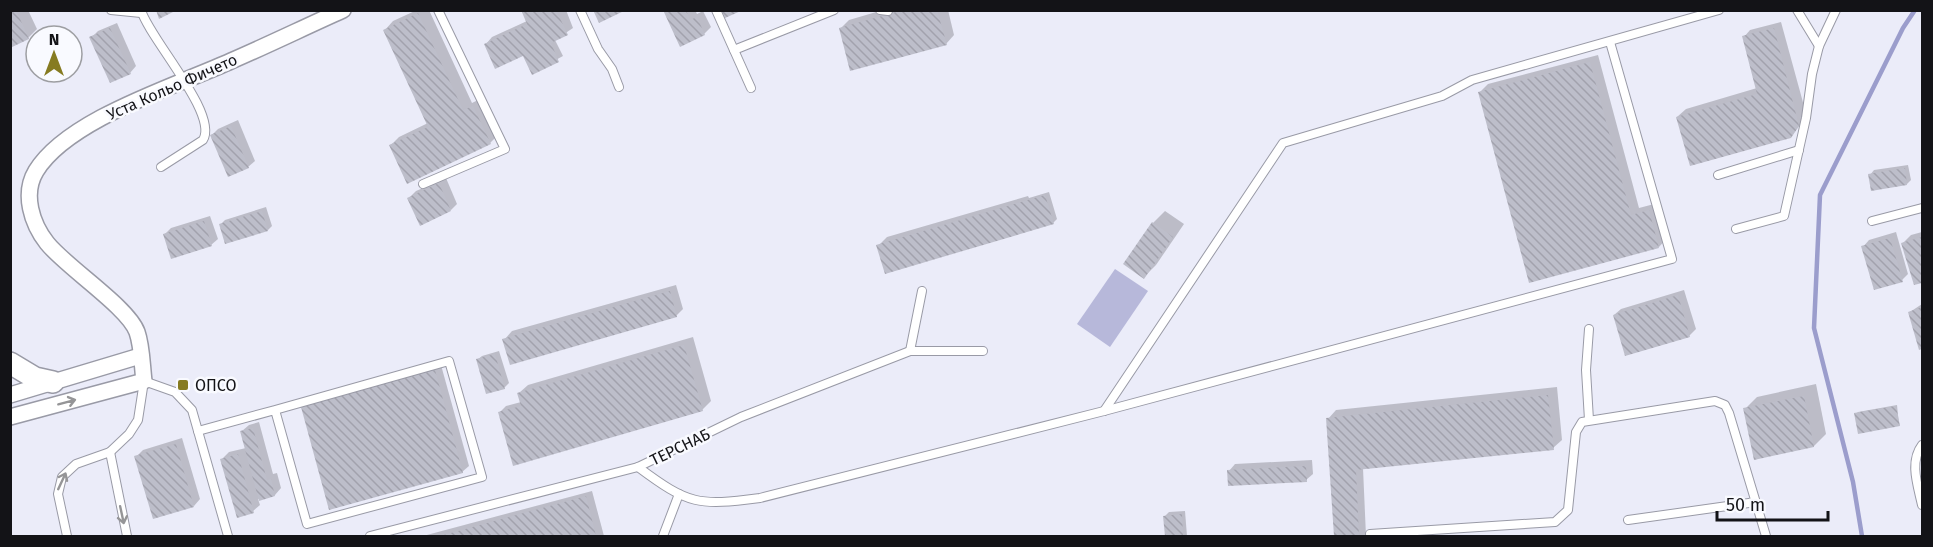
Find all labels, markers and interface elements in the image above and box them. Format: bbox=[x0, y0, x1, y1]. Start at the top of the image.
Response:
north arrow bbox=[24, 24, 84, 84]
text: N bbox=[49, 30, 59, 49]
street label: Уста Кольо Фичето bbox=[104, 50, 240, 124]
place label: ОПСО bbox=[195, 376, 237, 395]
marker: ОПСО bbox=[176, 378, 190, 392]
one-way arrow bbox=[57, 395, 76, 407]
street label: ТЕРСНАБ bbox=[647, 424, 713, 470]
one-way arrow bbox=[57, 472, 69, 490]
scale bar bbox=[1717, 484, 1828, 522]
text: 50 m bbox=[1726, 494, 1765, 516]
one-way arrow bbox=[117, 505, 129, 524]

